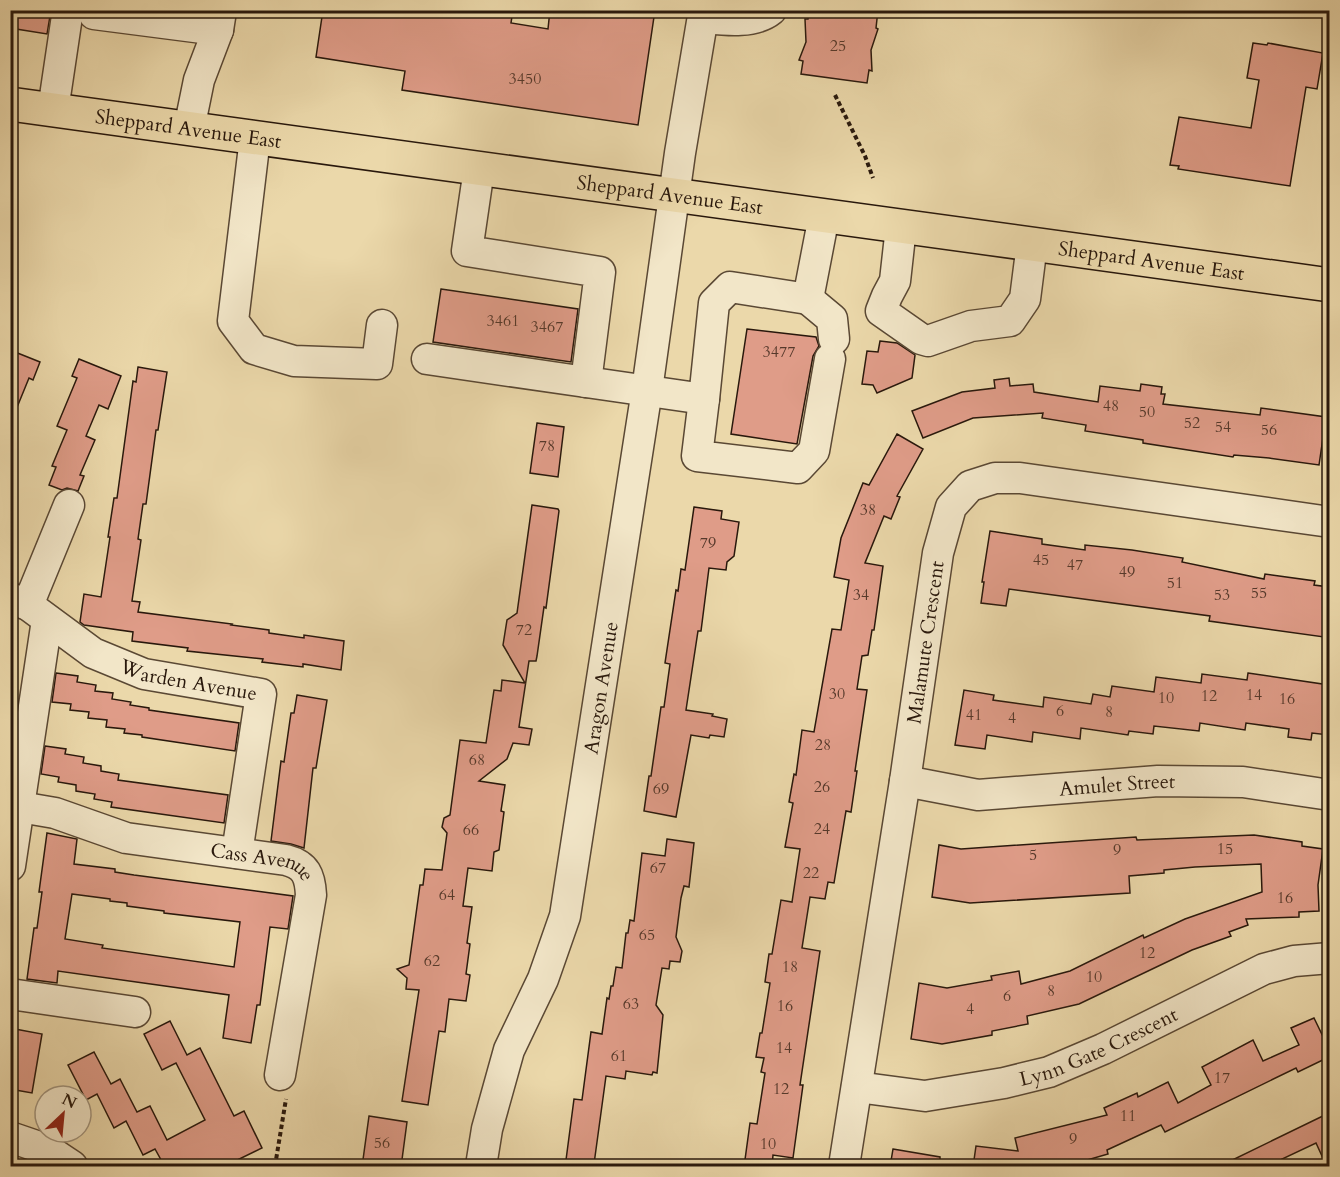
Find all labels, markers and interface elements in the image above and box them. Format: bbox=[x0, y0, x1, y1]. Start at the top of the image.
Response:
house number: 25 bbox=[830, 35, 846, 57]
house number: 3450 bbox=[509, 68, 541, 90]
street label: Sheppard Avenue East bbox=[94, 102, 284, 155]
street label: Sheppard Avenue East bbox=[575, 168, 765, 221]
street label: Sheppard Avenue East bbox=[1056, 234, 1247, 287]
house number: 3461 bbox=[487, 310, 519, 332]
house number: 3467 bbox=[531, 316, 563, 338]
house number: 3477 bbox=[763, 341, 795, 363]
house number: 48 bbox=[1103, 395, 1119, 417]
house number: 50 bbox=[1139, 401, 1155, 423]
house number: 52 bbox=[1184, 412, 1200, 434]
house number: 54 bbox=[1215, 416, 1231, 438]
house number: 56 bbox=[1261, 419, 1277, 441]
house number: 78 bbox=[539, 435, 555, 457]
house number: 38 bbox=[860, 499, 876, 521]
house number: 79 bbox=[700, 532, 716, 554]
house number: 45 bbox=[1033, 549, 1049, 571]
house number: 47 bbox=[1067, 554, 1083, 576]
street label: Malamute Crescent bbox=[900, 558, 950, 725]
house number: 49 bbox=[1119, 561, 1135, 583]
house number: 51 bbox=[1167, 572, 1183, 594]
house number: 55 bbox=[1251, 582, 1267, 604]
house number: 34 bbox=[853, 584, 869, 606]
house number: 53 bbox=[1214, 584, 1230, 606]
house number: 72 bbox=[516, 619, 532, 641]
street label: Aragon Avenue bbox=[577, 619, 624, 756]
street label: Warden Avenue bbox=[115, 652, 259, 707]
house number: 30 bbox=[829, 683, 845, 705]
house number: 14 bbox=[1246, 684, 1262, 706]
house number: 12 bbox=[1201, 685, 1217, 707]
house number: 10 bbox=[1158, 687, 1174, 709]
house number: 16 bbox=[1279, 688, 1295, 710]
house number: 6 bbox=[1056, 700, 1064, 722]
house number: 8 bbox=[1105, 701, 1113, 723]
house number: 41 bbox=[966, 704, 982, 726]
house number: 4 bbox=[1008, 707, 1016, 729]
house number: 28 bbox=[815, 734, 831, 756]
house number: 68 bbox=[469, 749, 485, 771]
street label: Amulet Street bbox=[1058, 767, 1176, 802]
house number: 26 bbox=[814, 776, 830, 798]
house number: 69 bbox=[653, 778, 669, 800]
house number: 24 bbox=[814, 818, 830, 840]
house number: 66 bbox=[463, 819, 479, 841]
street label: Cass Avenue bbox=[209, 836, 321, 885]
house number: 15 bbox=[1217, 838, 1233, 860]
house number: 9 bbox=[1113, 839, 1121, 861]
house number: 5 bbox=[1029, 844, 1037, 866]
house number: 67 bbox=[650, 857, 666, 879]
house number: 22 bbox=[803, 862, 819, 884]
house number: 64 bbox=[439, 884, 455, 906]
house number: 16 bbox=[1277, 887, 1293, 909]
house number: 65 bbox=[639, 924, 655, 946]
house number: 12 bbox=[1139, 942, 1155, 964]
house number: 62 bbox=[424, 950, 440, 972]
house number: 18 bbox=[782, 956, 798, 978]
house number: 10 bbox=[1086, 966, 1102, 988]
house number: 8 bbox=[1047, 980, 1055, 1002]
house number: 6 bbox=[1003, 985, 1011, 1007]
house number: 63 bbox=[623, 993, 639, 1015]
house number: 16 bbox=[777, 995, 793, 1017]
house number: 4 bbox=[966, 998, 974, 1020]
street label: Lynn Gate Crescent bbox=[1016, 1000, 1183, 1092]
house number: 14 bbox=[776, 1037, 792, 1059]
house number: 61 bbox=[611, 1045, 627, 1067]
house number: 17 bbox=[1214, 1067, 1230, 1089]
house number: 12 bbox=[773, 1078, 789, 1100]
north arrow bbox=[33, 1084, 93, 1144]
text: N bbox=[58, 1088, 80, 1114]
house number: 11 bbox=[1120, 1105, 1136, 1127]
house number: 9 bbox=[1069, 1128, 1077, 1150]
house number: 56 bbox=[374, 1132, 390, 1154]
house number: 10 bbox=[760, 1133, 776, 1155]

